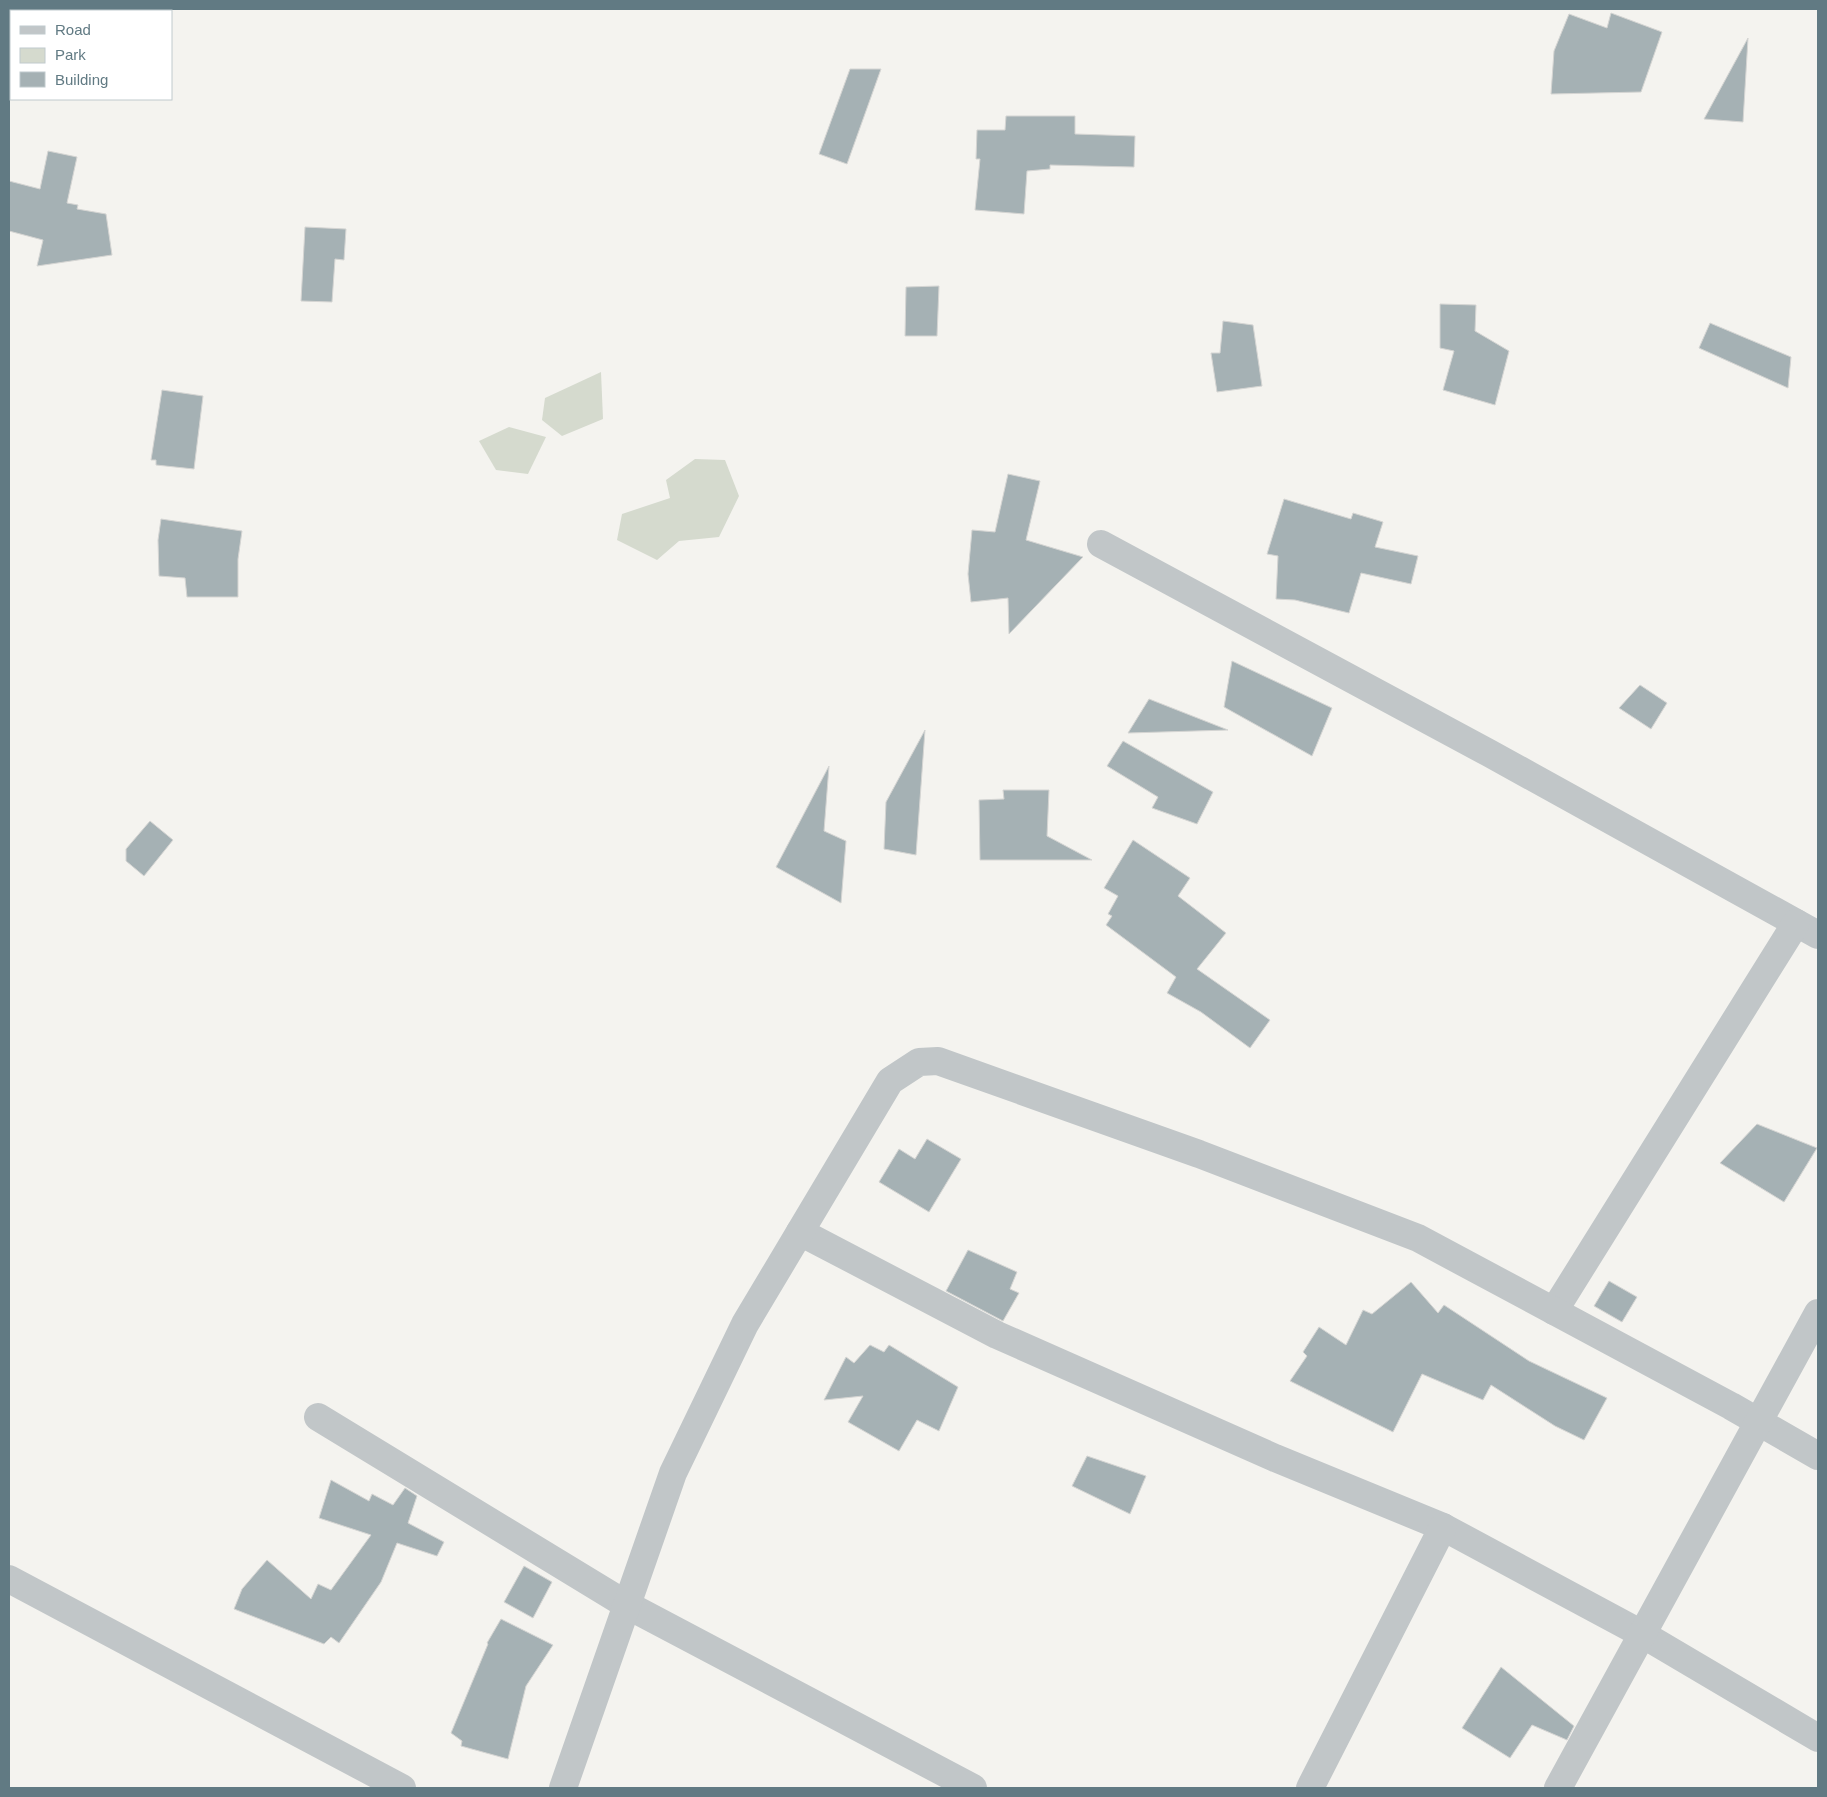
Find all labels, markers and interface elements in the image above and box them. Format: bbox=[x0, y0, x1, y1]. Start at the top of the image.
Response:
legend bbox=[10, 10, 172, 100]
text: Road bbox=[55, 21, 91, 38]
text: Park bbox=[55, 46, 86, 63]
text: Building bbox=[55, 71, 108, 88]

